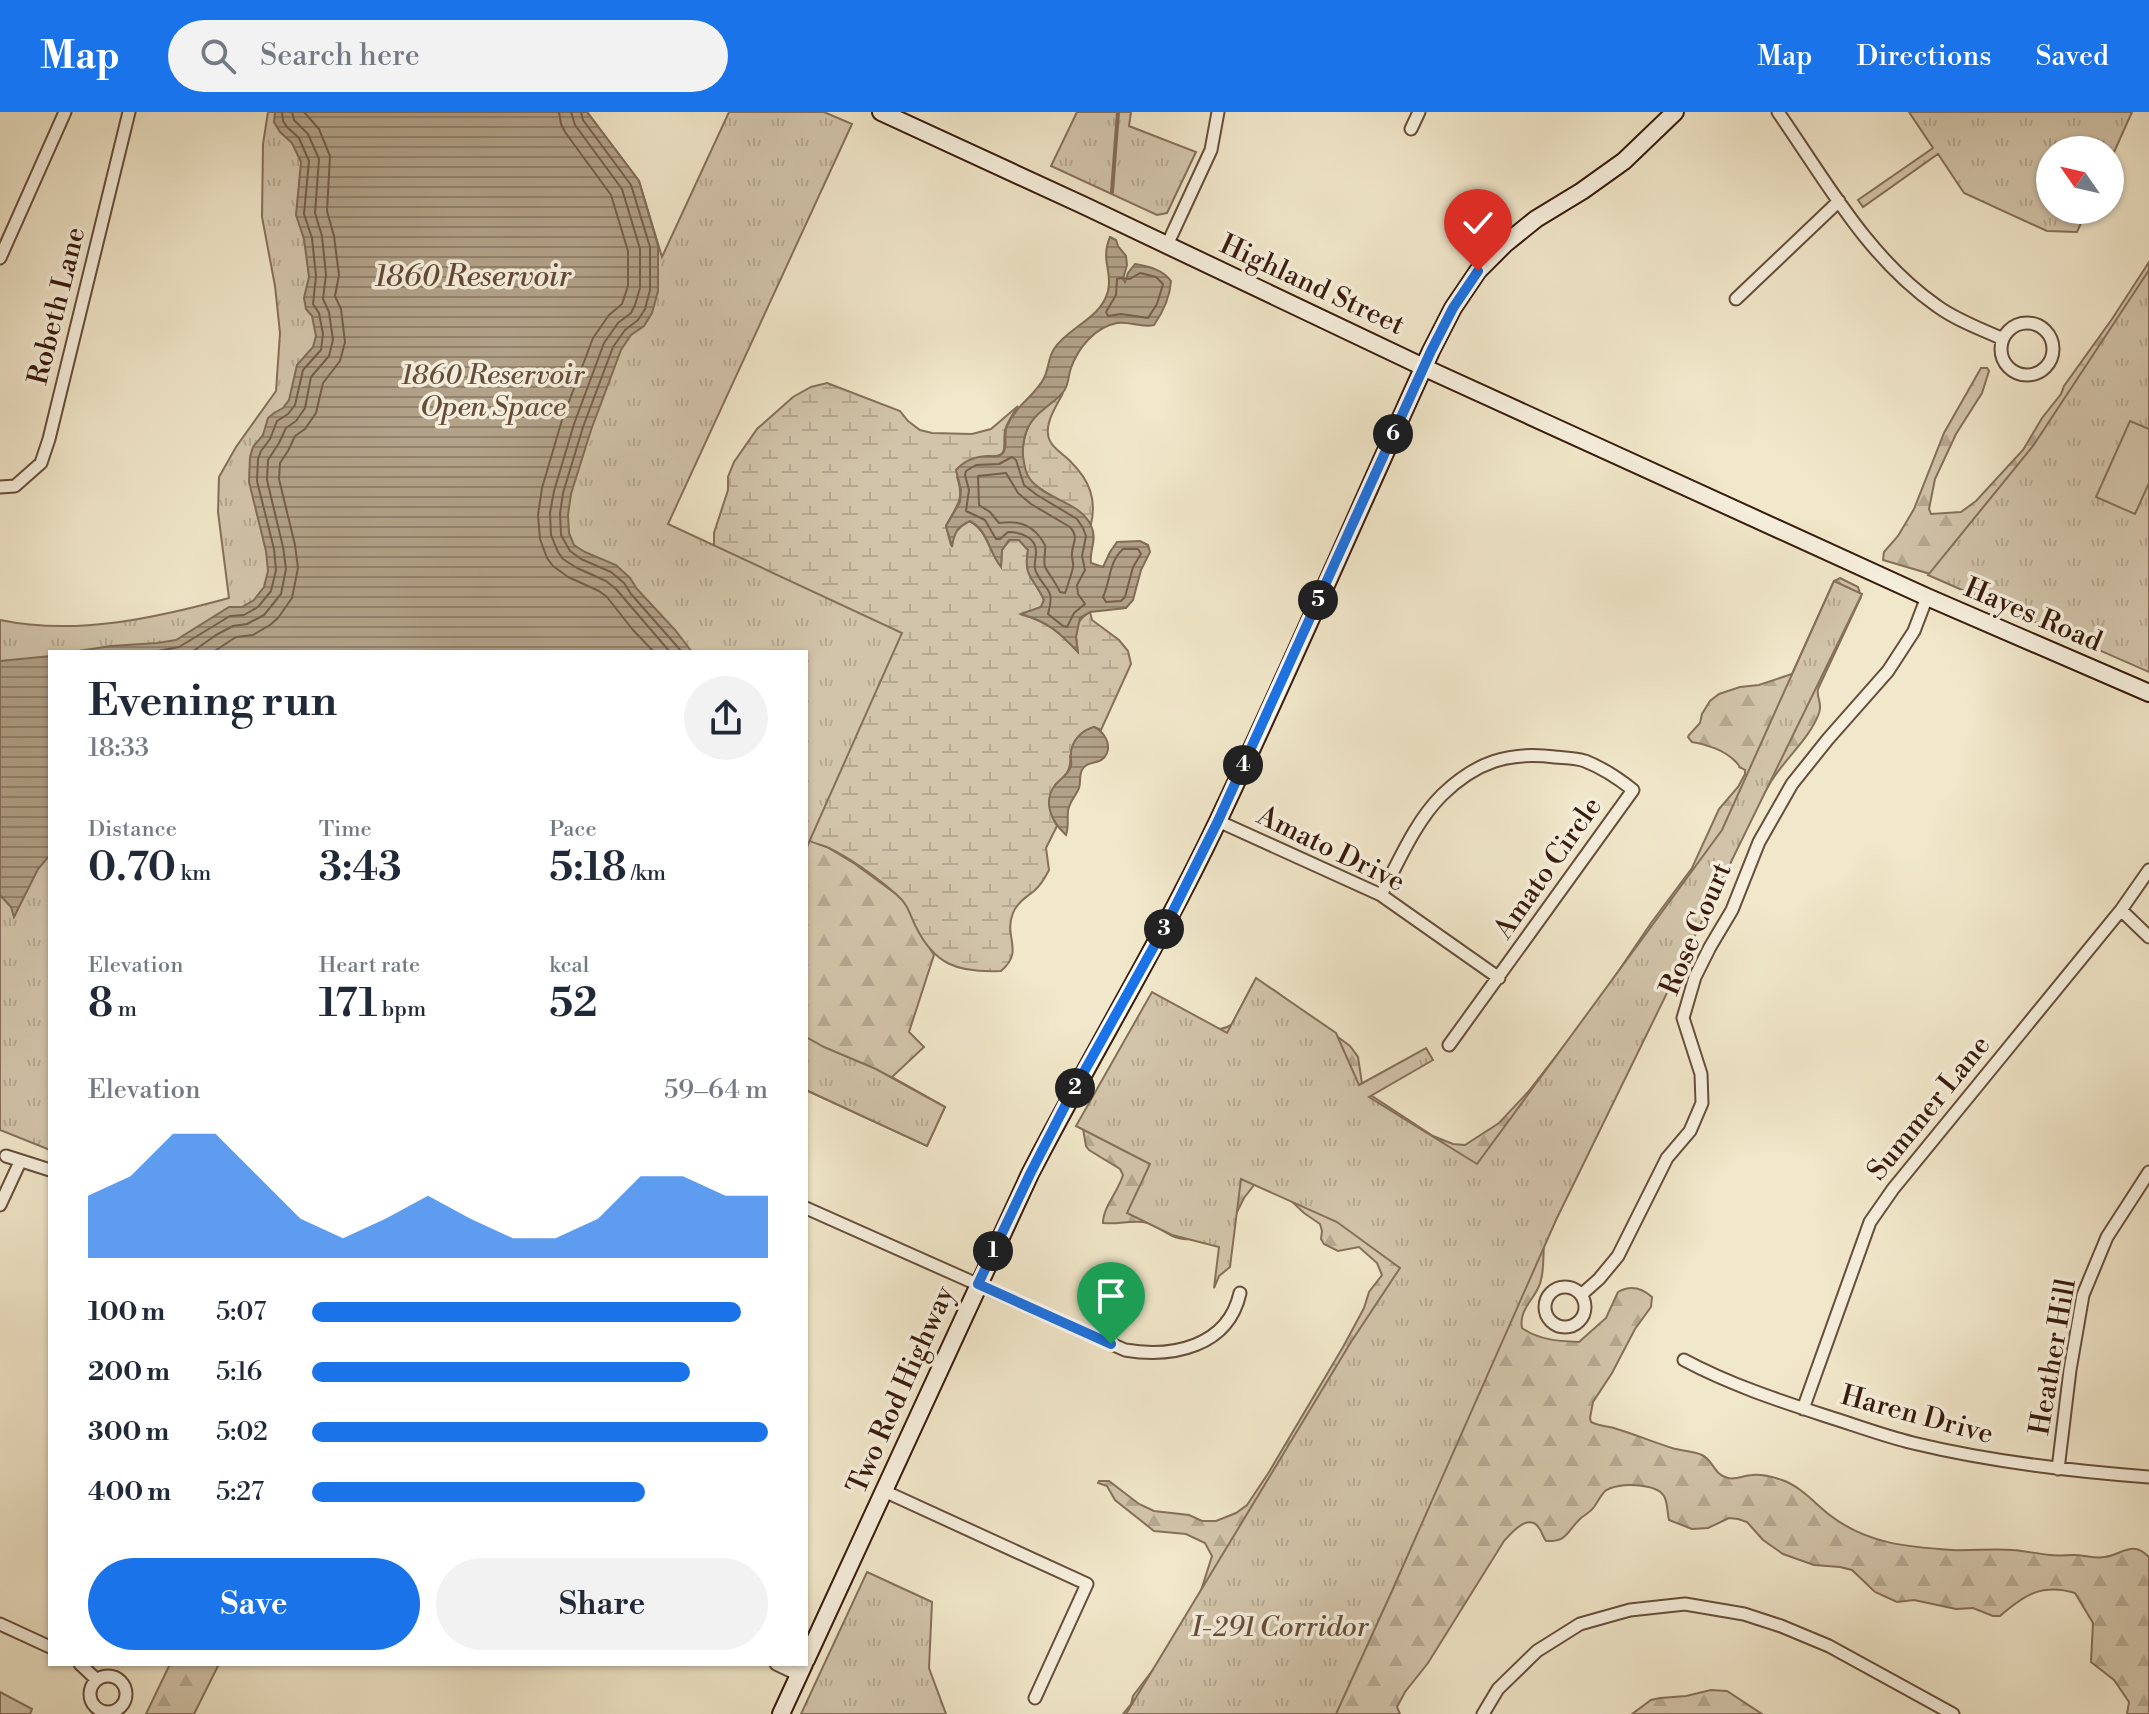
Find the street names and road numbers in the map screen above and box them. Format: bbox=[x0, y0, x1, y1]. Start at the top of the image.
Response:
street label: Robeth Lane bbox=[21, 224, 93, 388]
street label: Highland Street bbox=[1214, 227, 1410, 343]
street label: Hayes Road bbox=[1959, 570, 2107, 660]
street label: Amato Circle bbox=[1486, 790, 1610, 947]
street label: Amato Drive bbox=[1250, 798, 1411, 900]
street label: Rose Court bbox=[1652, 857, 1740, 1001]
street label: Summer Lane bbox=[1860, 1028, 1998, 1188]
street label: Heather Hill bbox=[2022, 1276, 2084, 1438]
street label: Two Rod Highway bbox=[839, 1280, 963, 1499]
street label: Haren Drive bbox=[1837, 1378, 1997, 1452]

